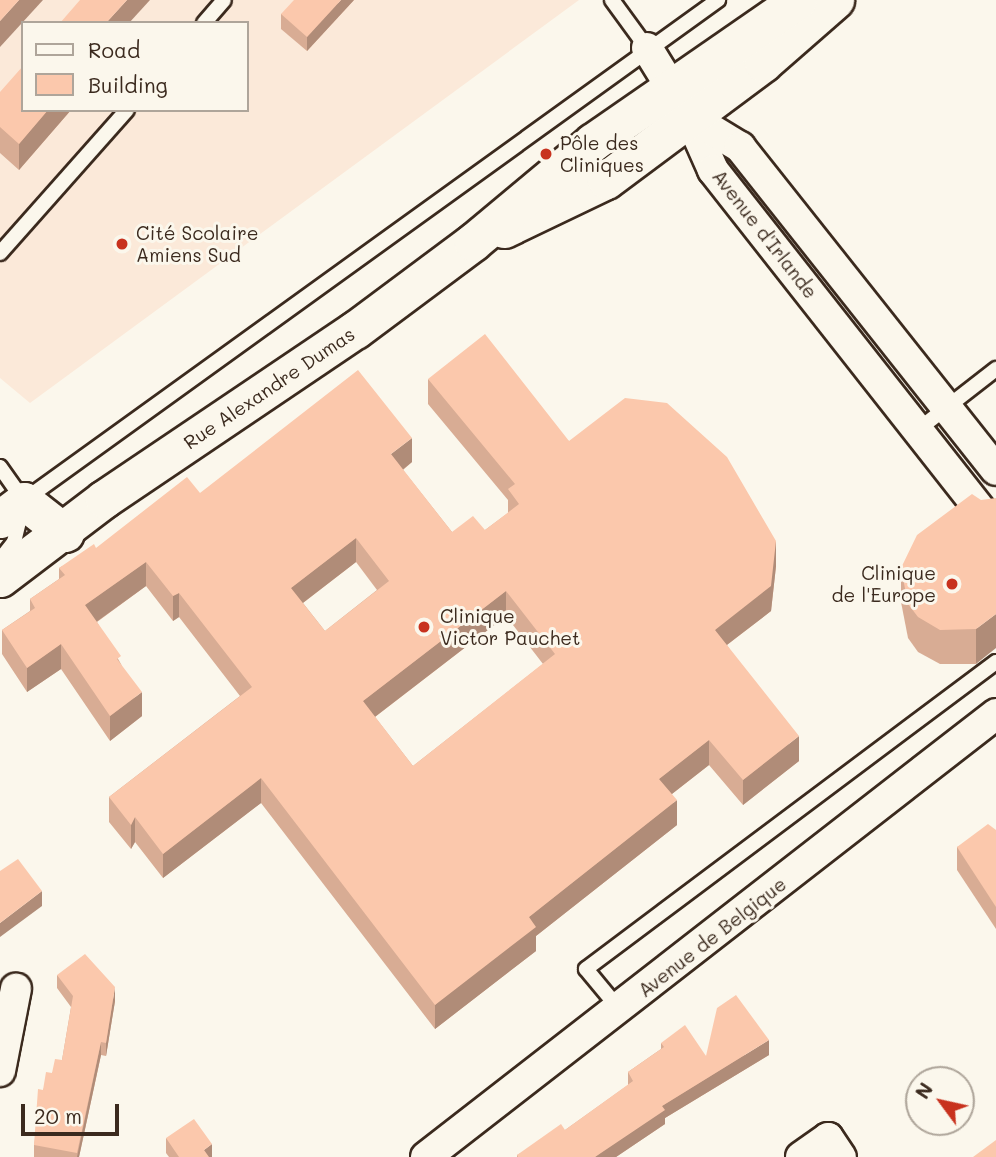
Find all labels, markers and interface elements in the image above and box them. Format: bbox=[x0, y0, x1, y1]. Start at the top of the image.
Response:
legend bbox=[21, 21, 248, 112]
text: Road bbox=[88, 36, 140, 63]
text: Building bbox=[88, 71, 168, 98]
place label: Pôle des Cliniques bbox=[560, 132, 644, 176]
marker: Pôle des Cliniques bbox=[538, 146, 554, 162]
street label: Avenue d'Irlande bbox=[708, 165, 822, 303]
place label: Cité Scolaire Amiens Sud bbox=[136, 222, 258, 266]
marker: Cité Scolaire Amiens Sud bbox=[114, 236, 130, 252]
street label: Rue Alexandre Dumas bbox=[179, 322, 359, 454]
place label: Clinique de l'Europe bbox=[832, 562, 936, 606]
marker: Clinique de l'Europe bbox=[942, 574, 962, 594]
place label: Clinique Victor Pauchet bbox=[440, 605, 580, 649]
marker: Clinique Victor Pauchet bbox=[414, 617, 434, 637]
street label: Avenue de Belgique bbox=[634, 872, 790, 1002]
north arrow bbox=[905, 1066, 975, 1136]
text: N bbox=[909, 1078, 938, 1103]
scale bar bbox=[24, 1090, 122, 1134]
text: 20 m bbox=[34, 1102, 82, 1129]

